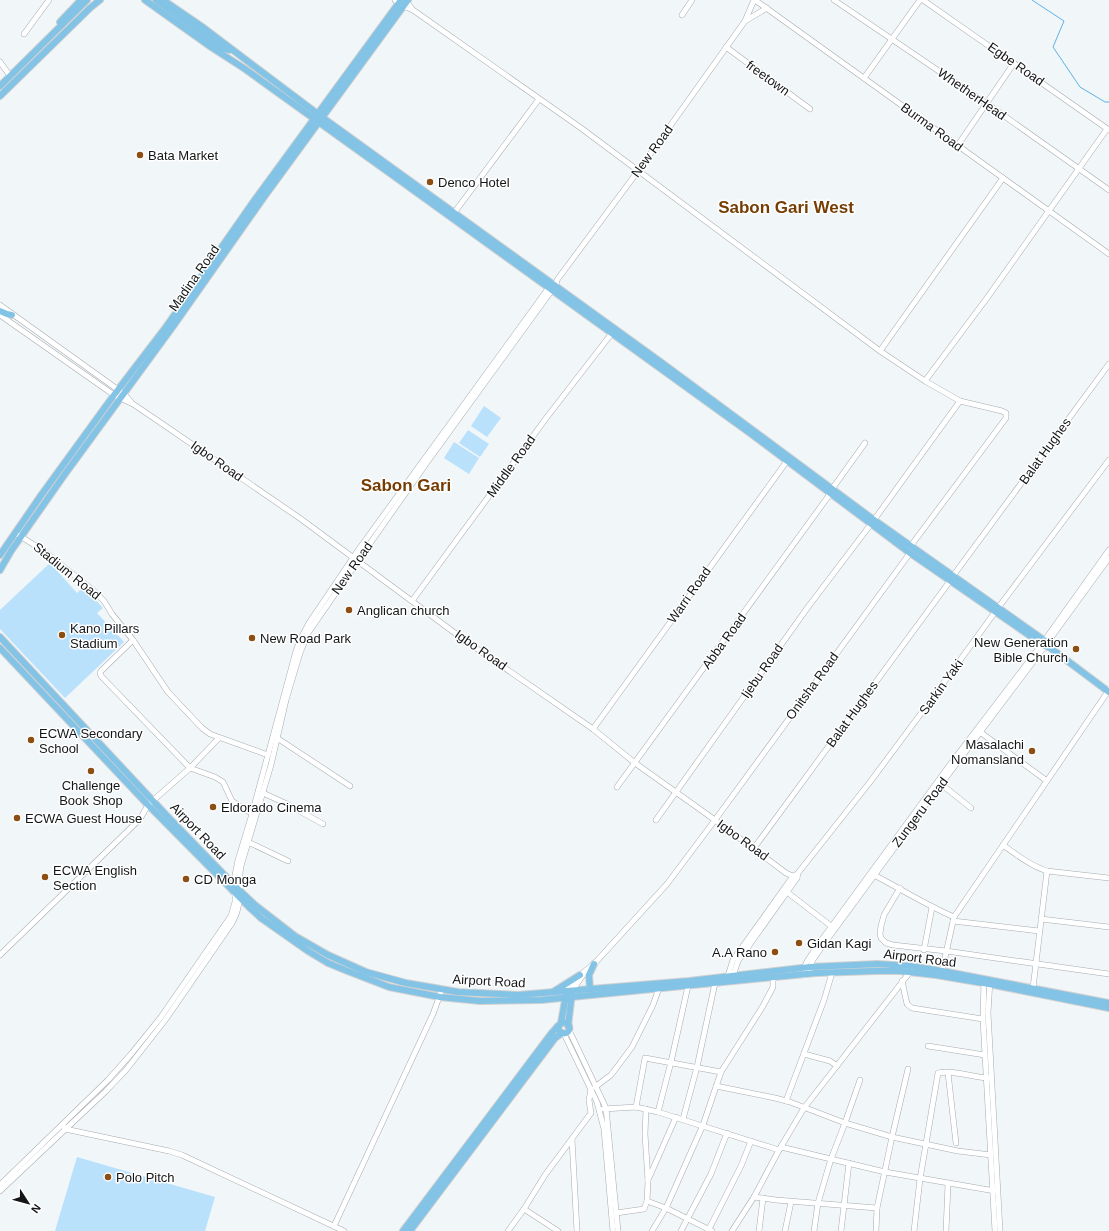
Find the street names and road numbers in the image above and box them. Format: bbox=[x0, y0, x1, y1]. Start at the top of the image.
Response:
street label: Egbe Road bbox=[985, 39, 1047, 89]
street label: freetown bbox=[743, 57, 793, 99]
street label: WhetherHead bbox=[935, 65, 1009, 123]
street label: Burma Road bbox=[898, 99, 966, 155]
street label: New Road bbox=[628, 122, 676, 180]
street label: Madina Road bbox=[166, 242, 222, 314]
street label: Balat Hughes bbox=[1016, 415, 1074, 487]
street label: Middle Road bbox=[483, 432, 539, 500]
street label: Igbo Road bbox=[188, 438, 246, 484]
street label: Stadium Road bbox=[30, 539, 104, 603]
street label: New Road bbox=[328, 539, 376, 597]
street label: Warri Road bbox=[664, 564, 714, 626]
street label: Abba Road bbox=[699, 610, 749, 672]
street label: Igbo Road bbox=[452, 627, 510, 673]
street label: Ijebu Road bbox=[738, 641, 786, 701]
street label: Onitsha Road bbox=[783, 649, 841, 723]
street label: Sarkin Yaki bbox=[916, 656, 966, 718]
street label: Balat Hughes bbox=[823, 678, 881, 750]
street label: Zungeru Road bbox=[889, 774, 951, 850]
street label: Airport Road bbox=[167, 800, 229, 862]
street label: Igbo Road bbox=[714, 816, 772, 864]
street label: Airport Road bbox=[883, 946, 957, 970]
street label: Airport Road bbox=[452, 972, 526, 990]

